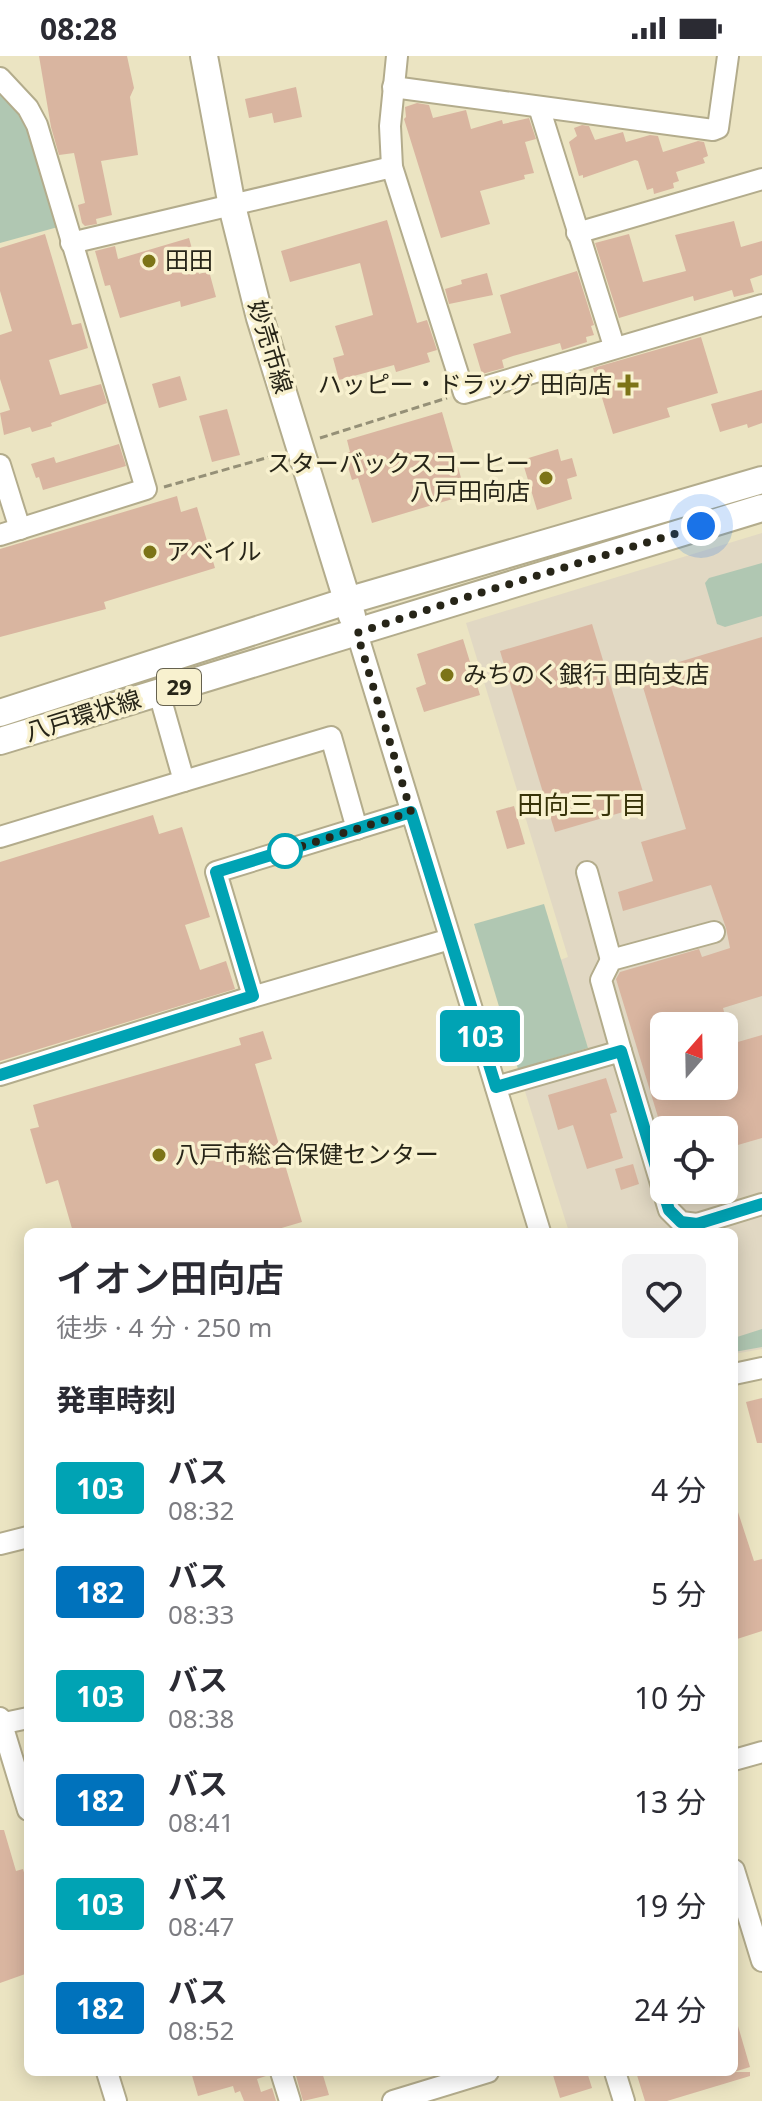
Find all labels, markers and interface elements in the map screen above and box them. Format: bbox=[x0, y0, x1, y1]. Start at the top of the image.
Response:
text: 08:28 bbox=[40, 8, 117, 49]
place label: 田田 bbox=[165, 243, 213, 276]
marker: 田田 bbox=[140, 252, 158, 270]
street label: 妙売市線 bbox=[242, 296, 301, 397]
place label: ハッピー・ドラッグ 田向店 bbox=[318, 367, 612, 400]
marker: ハッピー・ドラッグ 田向店 bbox=[619, 376, 637, 394]
place label: スターバックスコーヒー 八戸田向店 bbox=[267, 446, 530, 507]
marker: スターバックスコーヒー 八戸田向店 bbox=[537, 469, 555, 487]
your location bbox=[681, 506, 721, 546]
place label: アベイル bbox=[166, 534, 262, 567]
marker: アベイル bbox=[141, 543, 159, 561]
place label: みちのく銀行 田向支店 bbox=[463, 657, 709, 690]
marker: みちのく銀行 田向支店 bbox=[438, 666, 456, 684]
road number: 29 bbox=[157, 669, 201, 705]
street label: 八戸環状線 bbox=[20, 681, 145, 748]
district label: 田向三丁目 bbox=[517, 786, 647, 822]
unlabelled marker bbox=[268, 834, 302, 868]
line badge: 103 bbox=[434, 1010, 526, 1062]
north arrow bbox=[650, 1012, 738, 1100]
map controls bbox=[650, 1012, 738, 1204]
text: 103 bbox=[456, 1017, 504, 1055]
button: locate bbox=[650, 1116, 738, 1204]
place label: 八戸市総合保健センター bbox=[175, 1137, 439, 1170]
marker: 八戸市総合保健センター bbox=[150, 1146, 168, 1164]
text: イオン田向店 bbox=[56, 1251, 284, 1303]
button: heart bbox=[622, 1254, 706, 1338]
text: 徒歩 · 4 分 · 250 m bbox=[56, 1309, 272, 1345]
text: 発車時刻 bbox=[56, 1379, 176, 1420]
text: バス bbox=[168, 1451, 228, 1492]
text: 103 bbox=[76, 1469, 124, 1507]
text: 4 分 bbox=[651, 1469, 706, 1510]
text: 08:32 bbox=[168, 1492, 234, 1528]
text: バス bbox=[168, 1555, 228, 1596]
text: 182 bbox=[76, 1573, 124, 1611]
text: 5 分 bbox=[651, 1573, 706, 1614]
text: 08:33 bbox=[168, 1596, 234, 1632]
text: バス bbox=[168, 1659, 228, 1700]
text: 103 bbox=[76, 1677, 124, 1715]
text: 10 分 bbox=[634, 1677, 706, 1718]
text: 08:38 bbox=[168, 1700, 234, 1736]
text: バス bbox=[168, 1763, 228, 1804]
text: 182 bbox=[76, 1781, 124, 1819]
text: 13 分 bbox=[634, 1781, 706, 1822]
text: 08:41 bbox=[168, 1804, 234, 1840]
text: バス bbox=[168, 1867, 228, 1908]
text: 103 bbox=[76, 1885, 124, 1923]
text: 19 分 bbox=[634, 1885, 706, 1926]
text: 08:47 bbox=[168, 1908, 234, 1944]
text: バス bbox=[168, 1971, 228, 2012]
text: 182 bbox=[76, 1989, 124, 2027]
text: 24 分 bbox=[634, 1989, 706, 2030]
text: 08:52 bbox=[168, 2012, 234, 2048]

